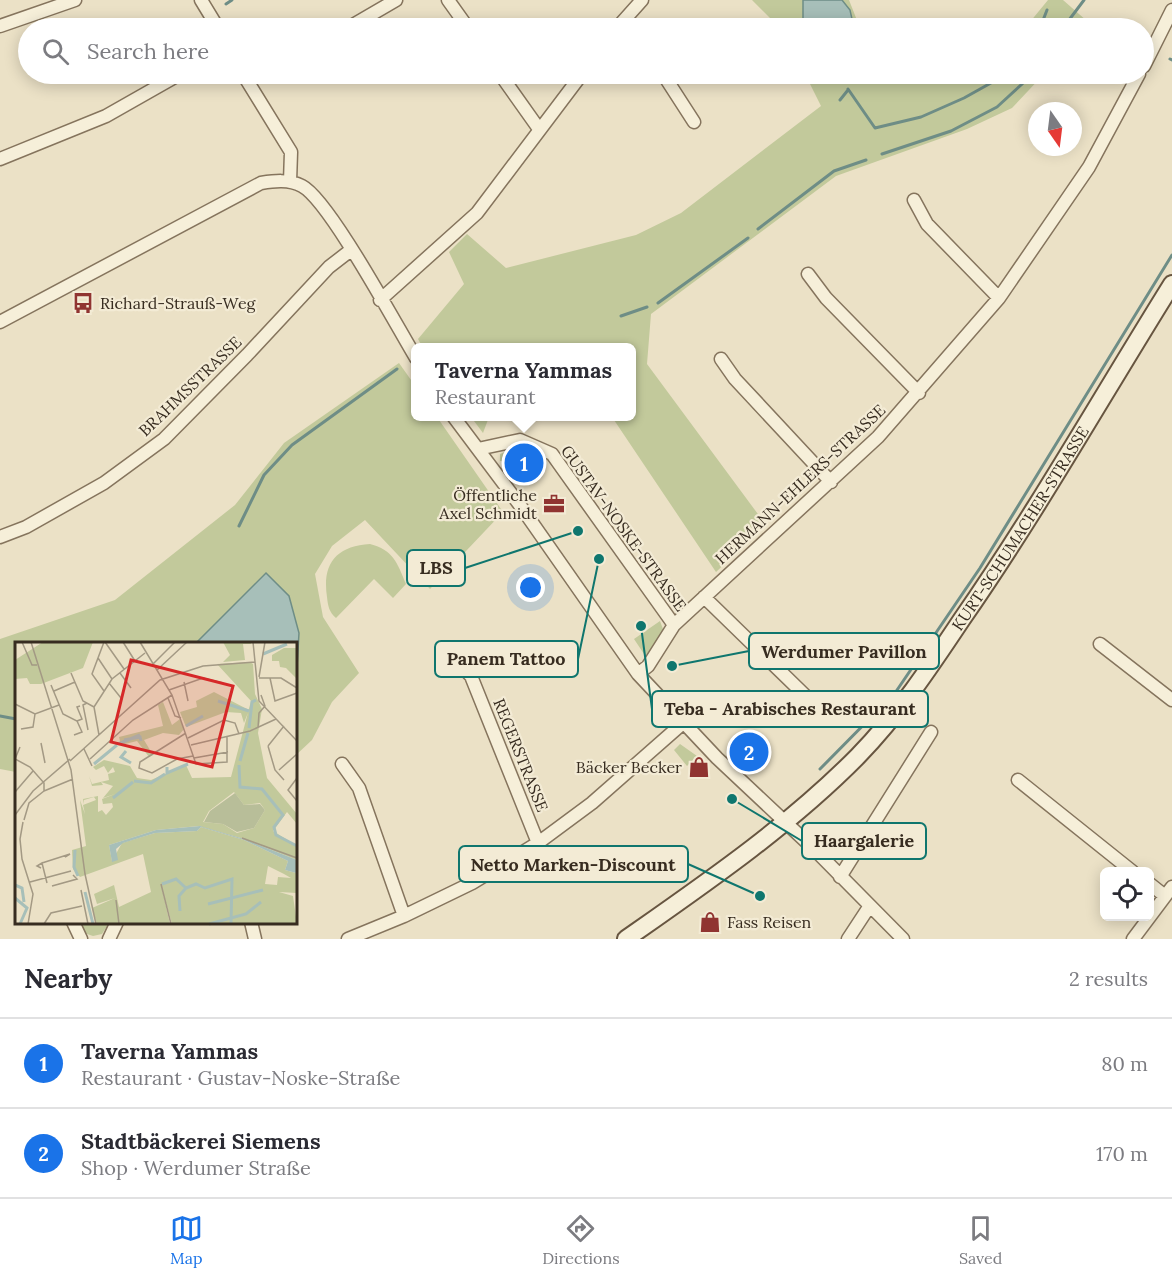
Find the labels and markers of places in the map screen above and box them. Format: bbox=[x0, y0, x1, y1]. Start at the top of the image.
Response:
bus stop icon: Richard-Strauß-Weg bbox=[71, 291, 95, 315]
place label: Richard-Strauß-Weg bbox=[100, 293, 257, 313]
pin: 1 bbox=[504, 440, 544, 486]
place label: Öffentliche Axel Schmidt bbox=[438, 485, 538, 523]
office icon: Öffentliche Axel Schmidt bbox=[542, 492, 566, 516]
callout: LBS bbox=[407, 550, 465, 586]
callout: Werdumer Pavillon bbox=[749, 633, 939, 669]
callout: Panem Tattoo bbox=[435, 641, 578, 677]
callout: Teba - Arabisches Restaurant bbox=[652, 691, 928, 727]
pin: 2 bbox=[730, 730, 768, 774]
shop icon: Bäcker Becker bbox=[687, 755, 711, 779]
place label: Bäcker Becker bbox=[576, 757, 682, 777]
callout: Haargalerie bbox=[802, 823, 926, 859]
callout: Netto Marken-Discount bbox=[459, 846, 688, 882]
shop icon: Fass Reisen bbox=[698, 910, 722, 934]
place label: Fass Reisen bbox=[727, 912, 812, 932]

